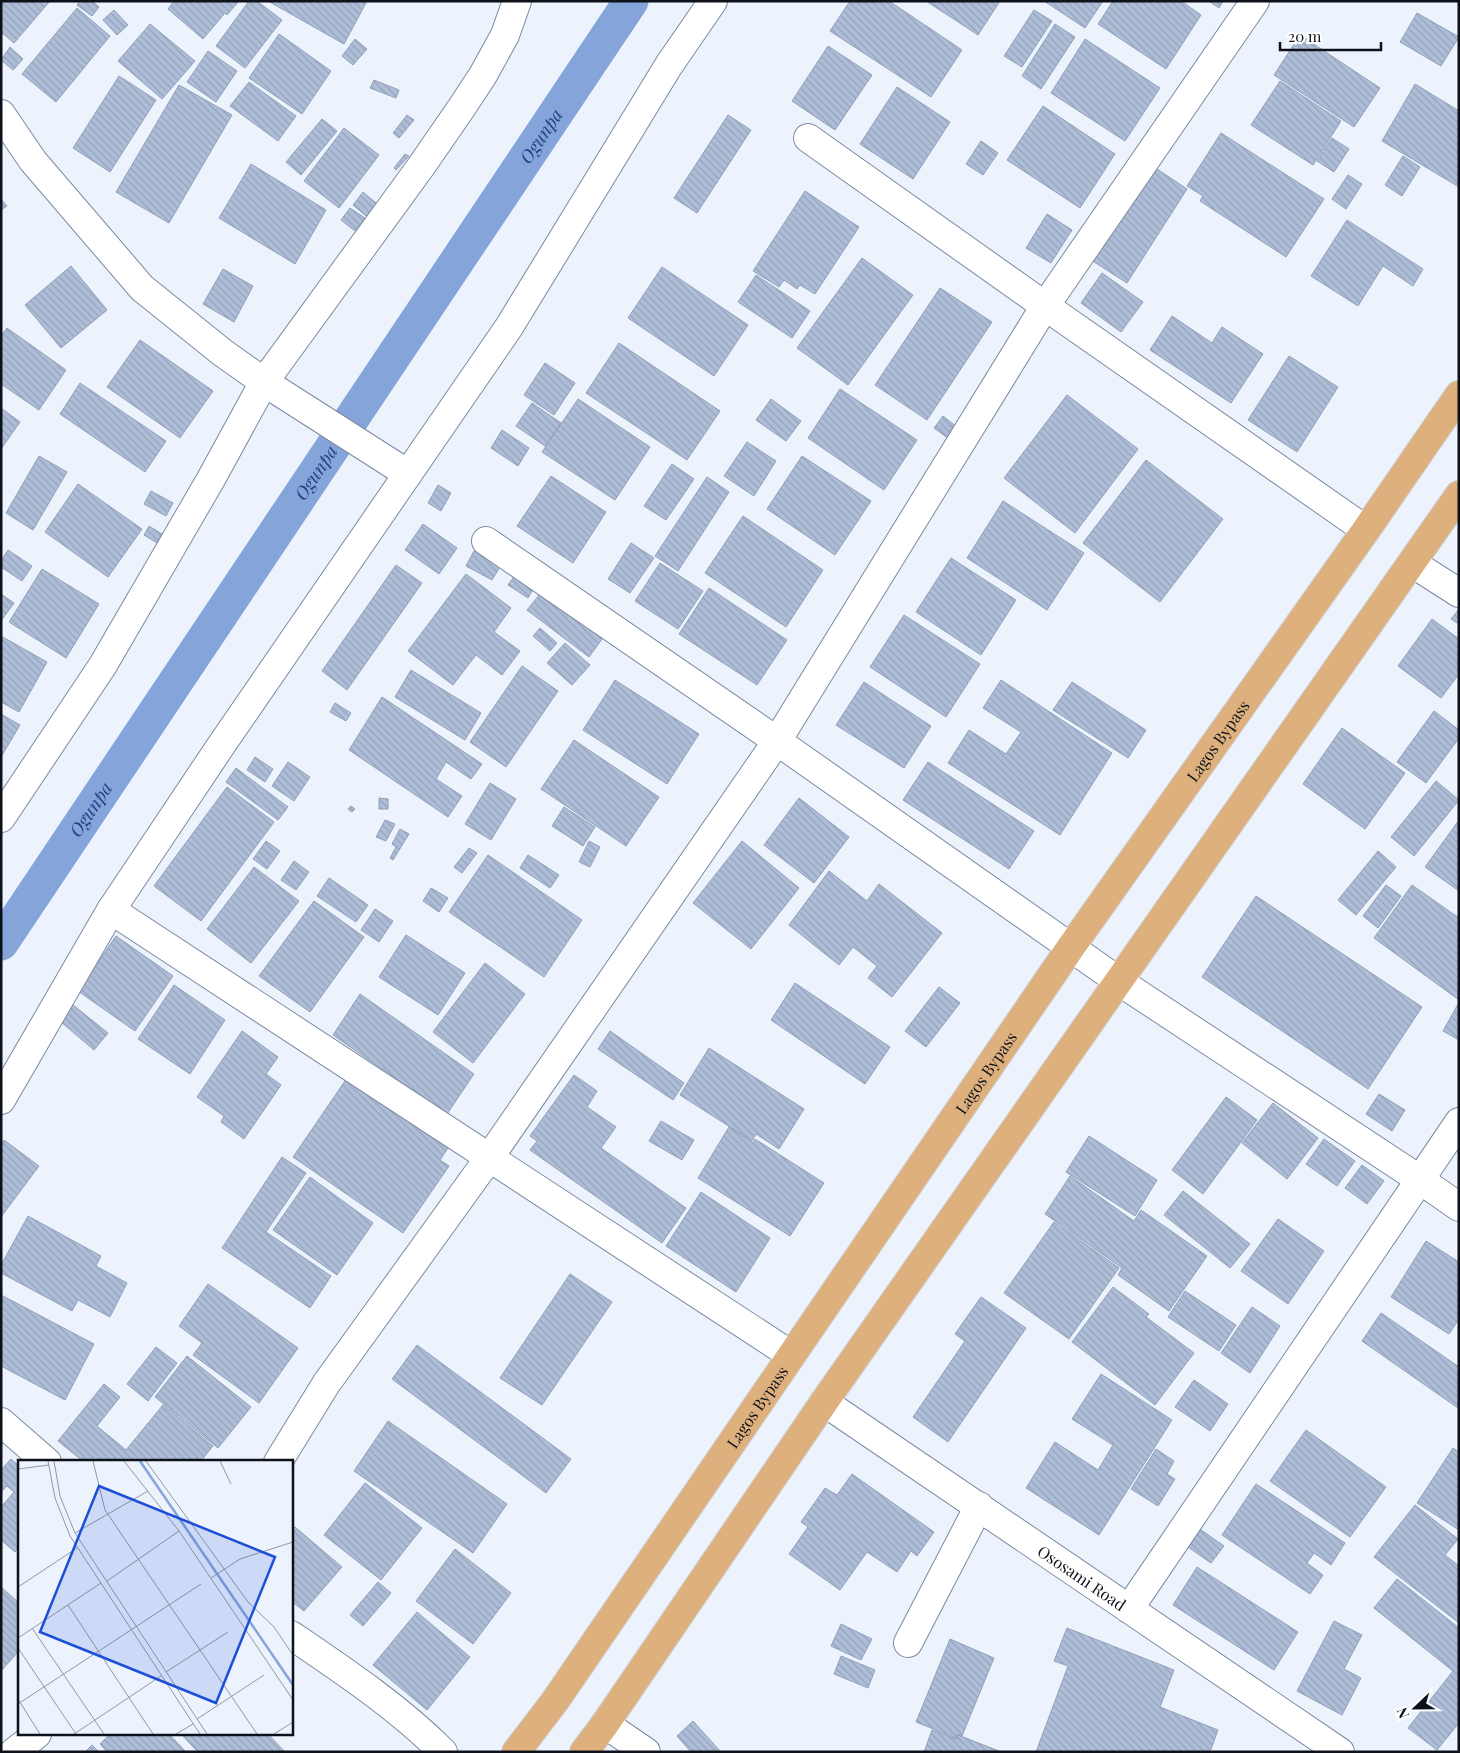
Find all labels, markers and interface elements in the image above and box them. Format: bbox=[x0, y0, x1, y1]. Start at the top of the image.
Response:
scale bar bbox=[1280, 20, 1381, 52]
text: 20 m bbox=[1288, 26, 1322, 46]
water label: Ogunpa bbox=[514, 104, 568, 168]
water label: Ogunpa bbox=[289, 440, 343, 505]
street label: Lagos Bypass bbox=[1181, 695, 1253, 785]
water label: Ogunpa bbox=[64, 777, 117, 841]
street label: Lagos Bypass bbox=[950, 1027, 1021, 1117]
street label: Lagos Bypass bbox=[721, 1361, 792, 1452]
inset map bbox=[18, 1460, 292, 1736]
street label: Ososami Road bbox=[1034, 1540, 1130, 1615]
north arrow bbox=[1390, 1683, 1440, 1733]
text: N bbox=[1392, 1705, 1413, 1721]

